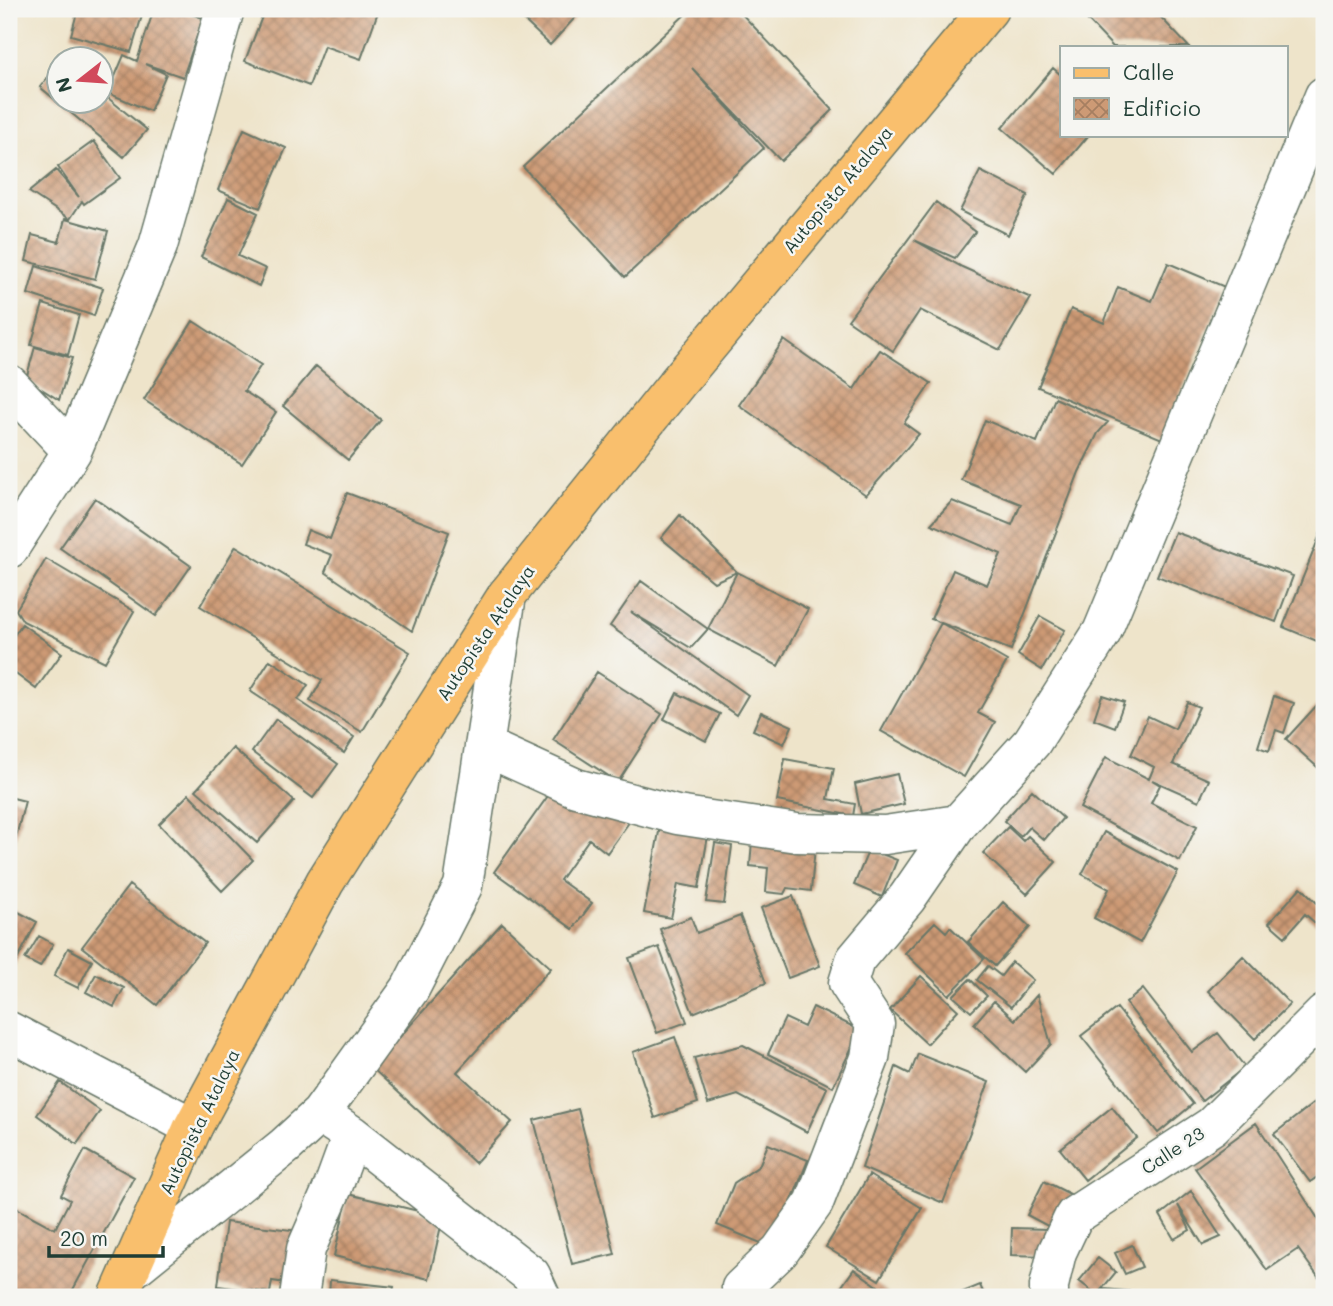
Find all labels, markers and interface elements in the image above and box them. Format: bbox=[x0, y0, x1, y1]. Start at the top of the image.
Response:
north arrow bbox=[46, 46, 116, 116]
legend bbox=[1060, 46, 1288, 136]
text: Calle bbox=[1123, 58, 1175, 85]
text: N bbox=[49, 75, 77, 96]
text: Edificio bbox=[1123, 94, 1201, 121]
street label: Autopista Atalaya bbox=[777, 121, 898, 258]
street label: Autopista Atalaya bbox=[431, 560, 540, 705]
street label: Autopista Atalaya bbox=[153, 1045, 245, 1198]
street label: Calle 23 bbox=[1136, 1121, 1209, 1179]
scale bar bbox=[49, 1215, 163, 1259]
text: 20 m bbox=[60, 1224, 108, 1251]

